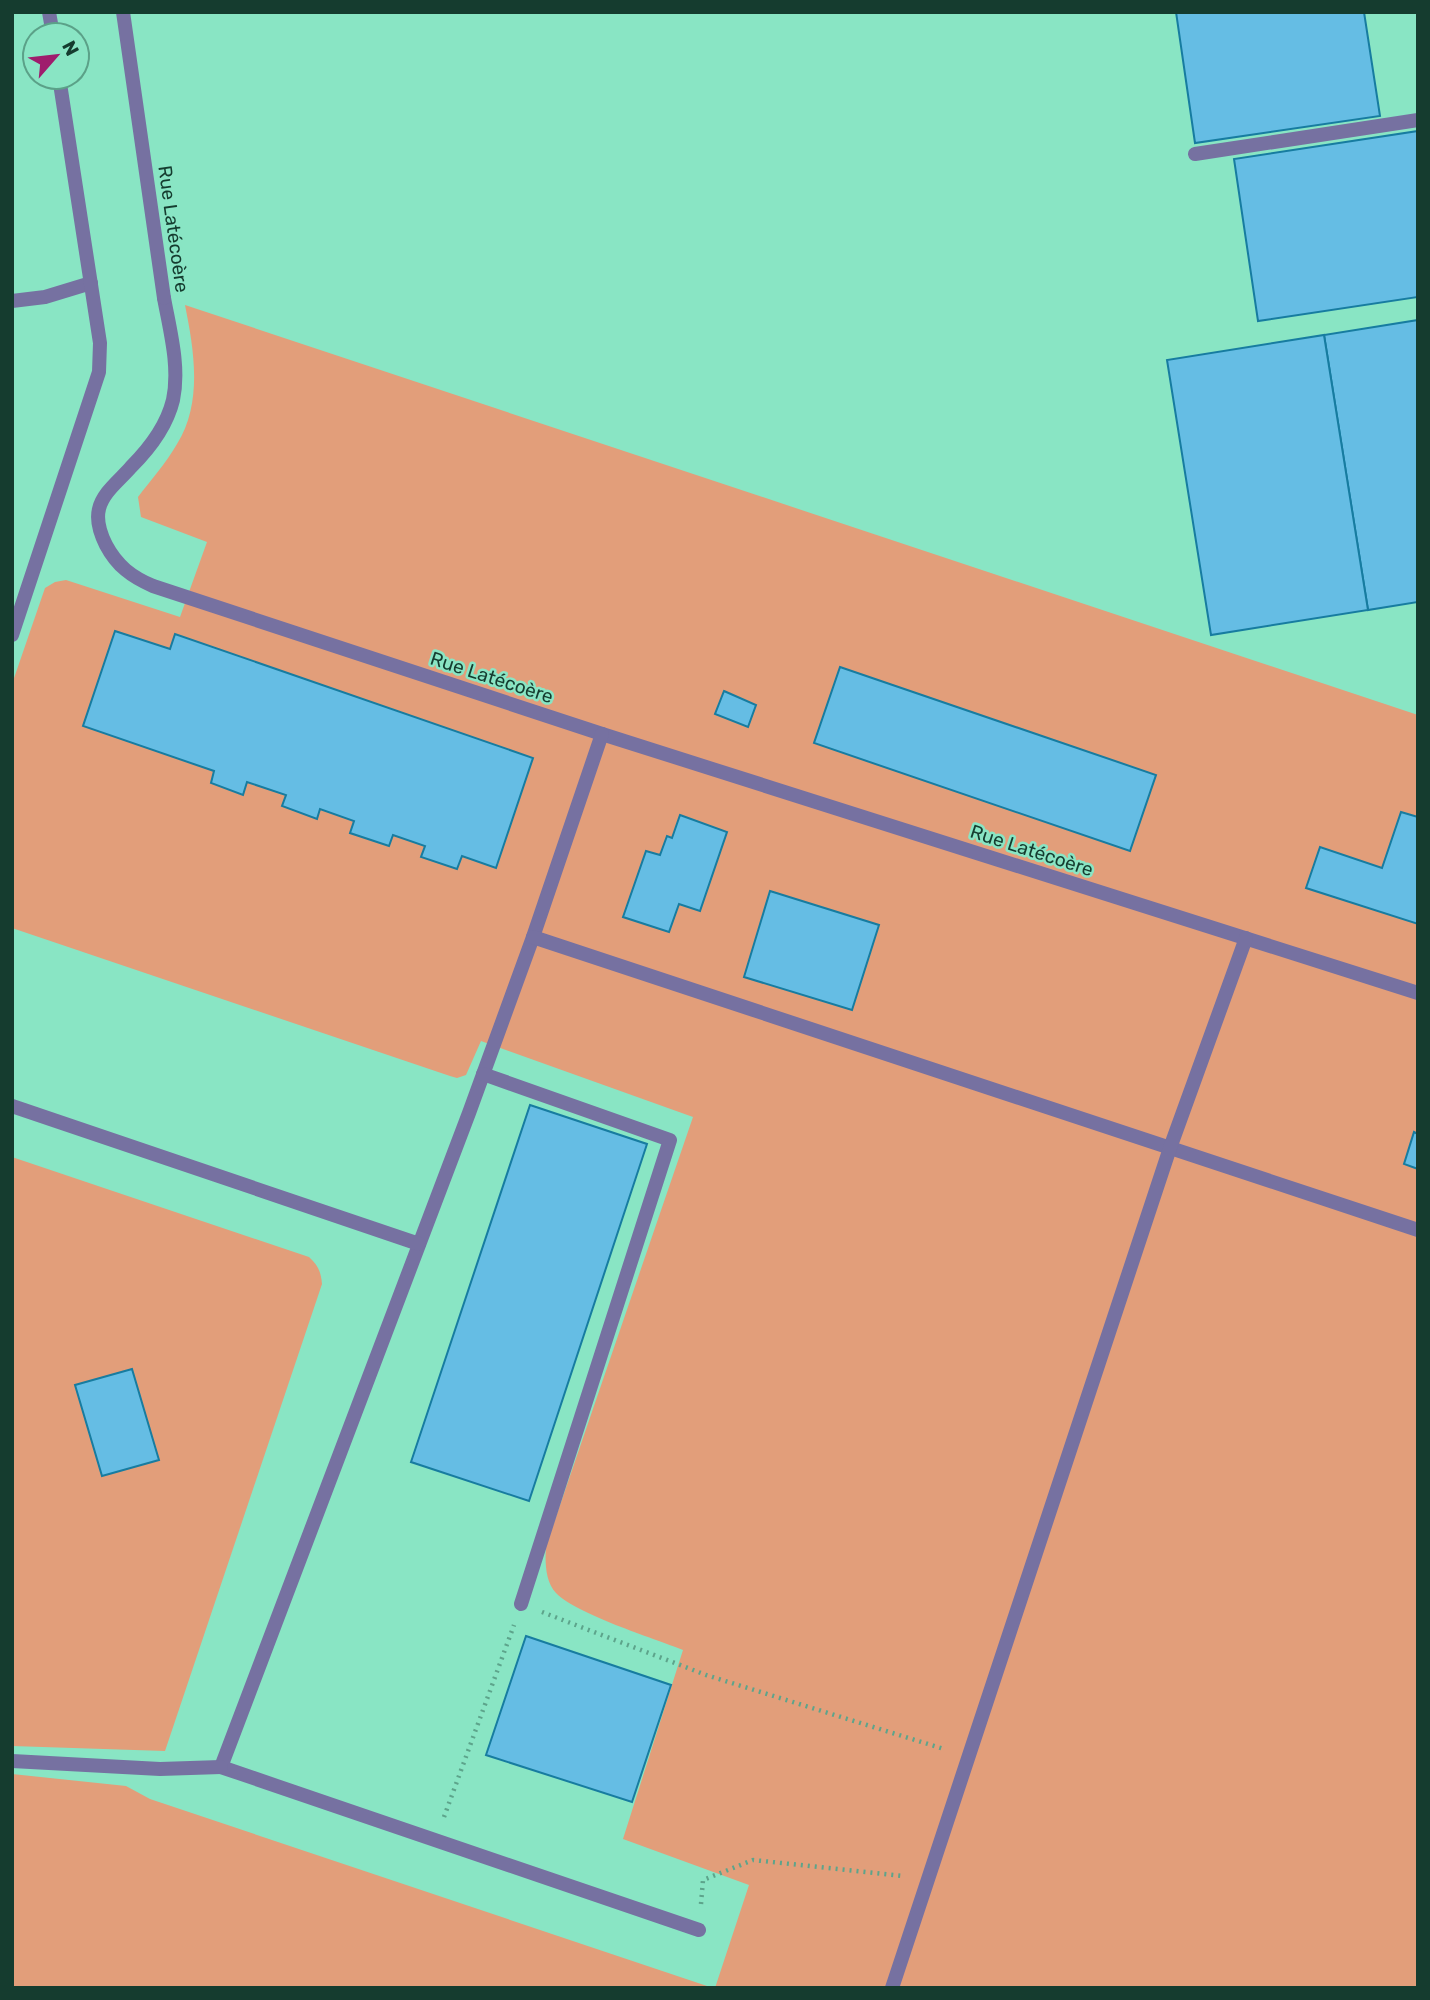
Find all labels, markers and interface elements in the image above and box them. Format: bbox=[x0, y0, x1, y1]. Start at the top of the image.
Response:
north arrow bbox=[21, 21, 91, 91]
text: N bbox=[57, 37, 84, 60]
street label: Rue Latécoère bbox=[153, 164, 194, 294]
street label: Rue Latécoère bbox=[427, 647, 556, 708]
street label: Rue Latécoère bbox=[967, 820, 1096, 881]

